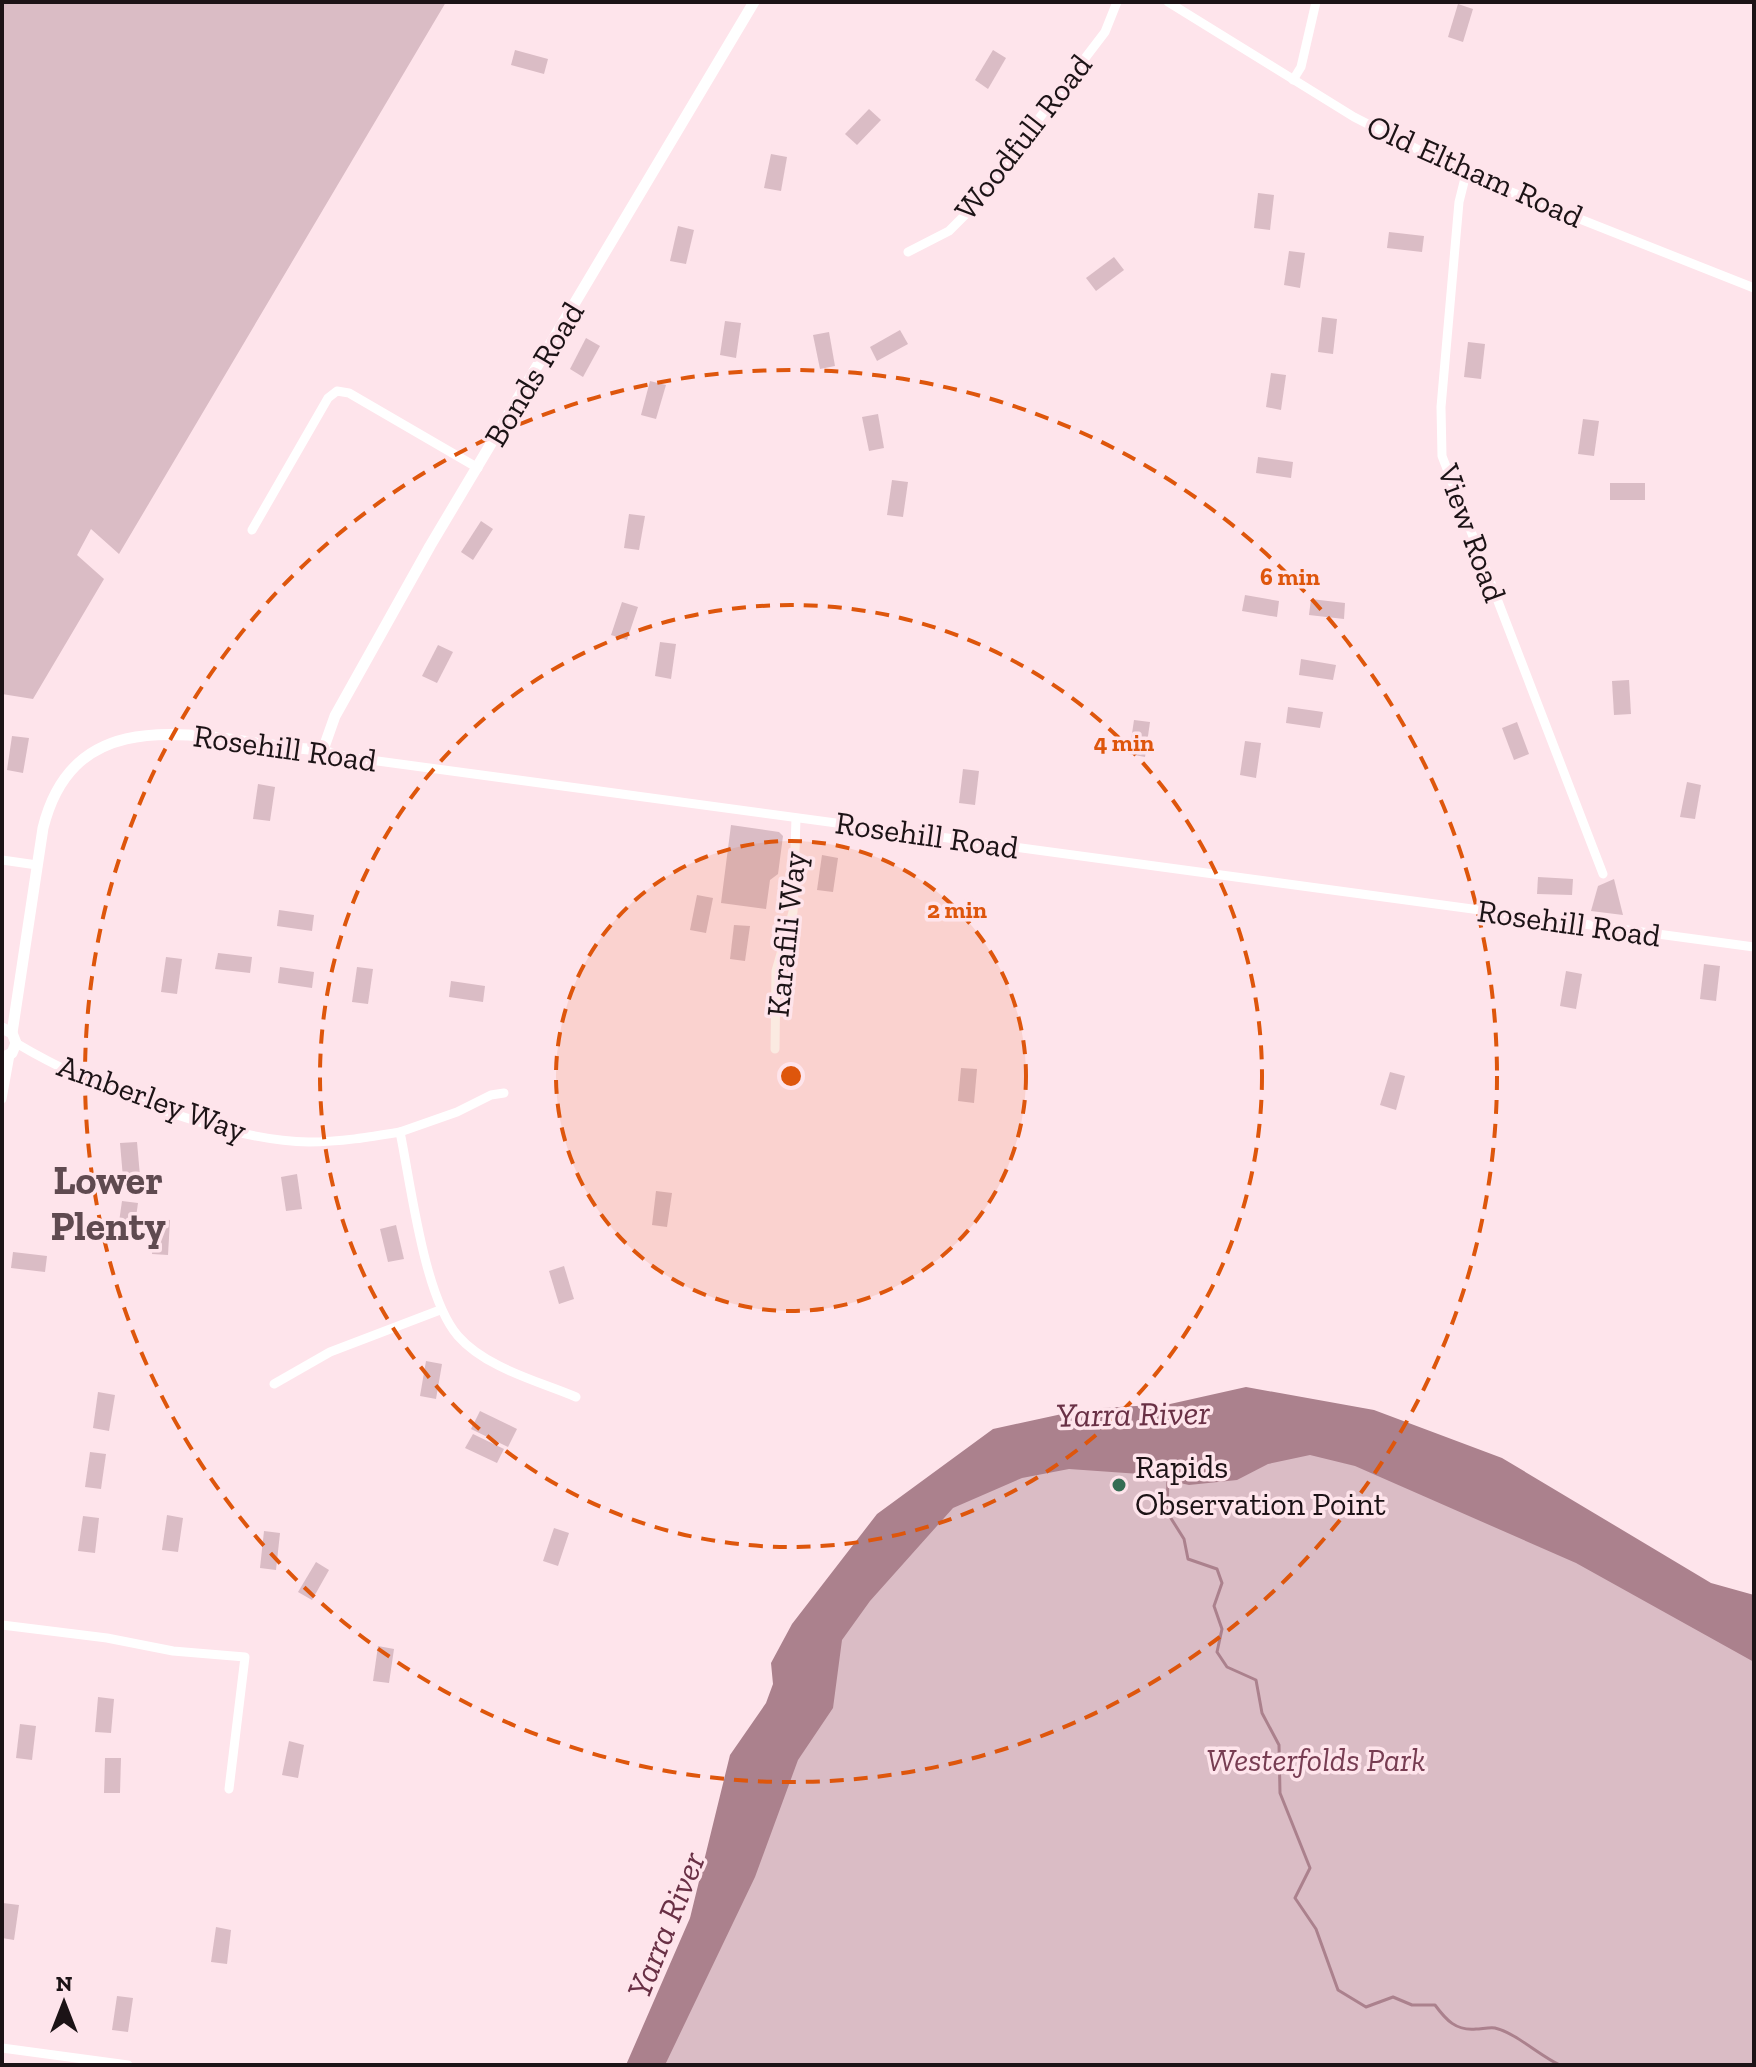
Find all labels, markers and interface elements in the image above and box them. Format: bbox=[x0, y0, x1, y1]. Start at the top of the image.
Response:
street label: Woodfull Road bbox=[946, 46, 1100, 228]
street label: Old Eltham Road bbox=[1361, 106, 1589, 236]
street label: Bonds Road bbox=[476, 295, 592, 453]
street label: View Road bbox=[1429, 458, 1515, 607]
text: 6 min bbox=[1260, 562, 1320, 591]
street label: Rosehill Road bbox=[191, 716, 380, 780]
text: 4 min bbox=[1094, 728, 1154, 757]
street label: Rosehill Road bbox=[833, 803, 1022, 867]
street label: Karafili Way bbox=[758, 849, 814, 1019]
street label: Rosehill Road bbox=[1475, 891, 1664, 955]
text: 2 min bbox=[927, 895, 987, 924]
street label: Amberley Way bbox=[52, 1046, 252, 1150]
centre of rings bbox=[777, 1062, 805, 1090]
district label: Lower Plenty bbox=[50, 1156, 166, 1250]
water label: Yarra River bbox=[1056, 1392, 1211, 1436]
place label: Rapids Observation Point bbox=[1135, 1448, 1386, 1523]
marker: Rapids Observation Point bbox=[1110, 1476, 1128, 1494]
park label: Westerfolds Park bbox=[1207, 1741, 1425, 1779]
water label: Yarra River bbox=[618, 1846, 714, 2004]
north arrow bbox=[24, 1963, 104, 2043]
text: N bbox=[56, 1970, 73, 1997]

